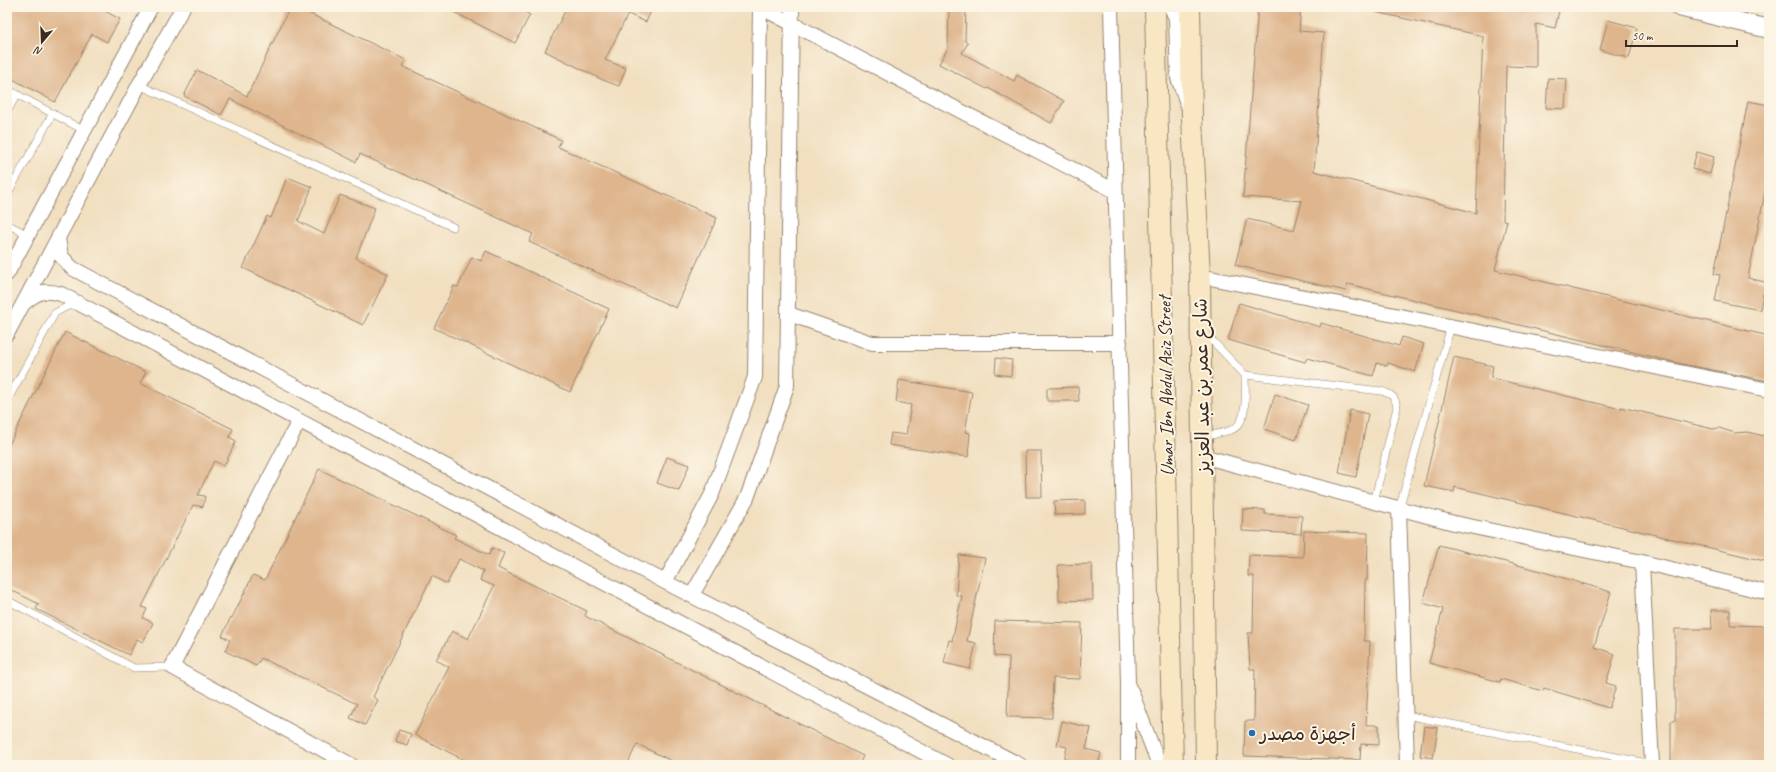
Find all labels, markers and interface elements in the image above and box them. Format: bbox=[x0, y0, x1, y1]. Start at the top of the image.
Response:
north arrow bbox=[22, 22, 62, 62]
scale bar bbox=[1626, 22, 1737, 48]
text: 50 m bbox=[1632, 28, 1654, 44]
text: N bbox=[31, 43, 44, 59]
street label: Umar Ibn Abdul Aziz Street bbox=[1152, 293, 1180, 476]
street label: شارع عمر بن عبد العزيز bbox=[1188, 298, 1217, 476]
place label: أجهزة مصدر bbox=[1258, 722, 1356, 746]
marker: أجهزة مصدر bbox=[1247, 728, 1257, 738]

